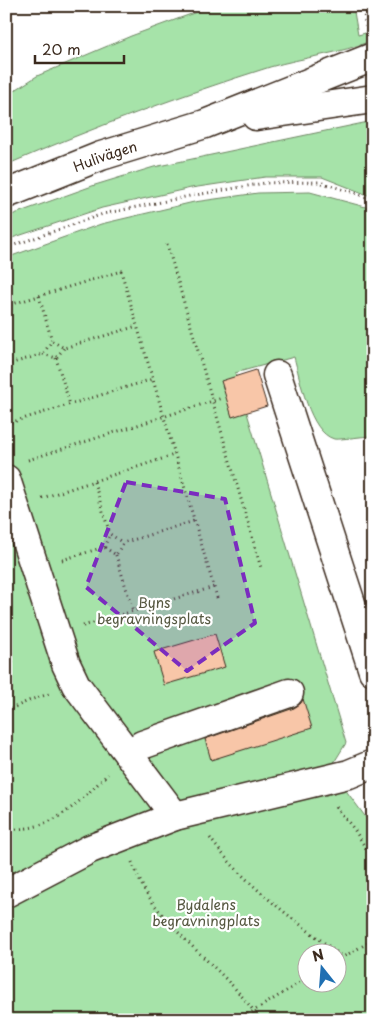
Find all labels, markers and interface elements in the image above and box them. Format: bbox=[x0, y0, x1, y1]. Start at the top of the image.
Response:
scale bar bbox=[35, 32, 124, 64]
text: 20 m bbox=[42, 37, 81, 60]
street label: Hulivägen bbox=[70, 135, 139, 177]
park label: Byns begravningsplats bbox=[97, 592, 211, 629]
park label: Bydalens begravningplats bbox=[152, 894, 260, 931]
text: N bbox=[310, 943, 326, 967]
north arrow bbox=[296, 944, 346, 994]

